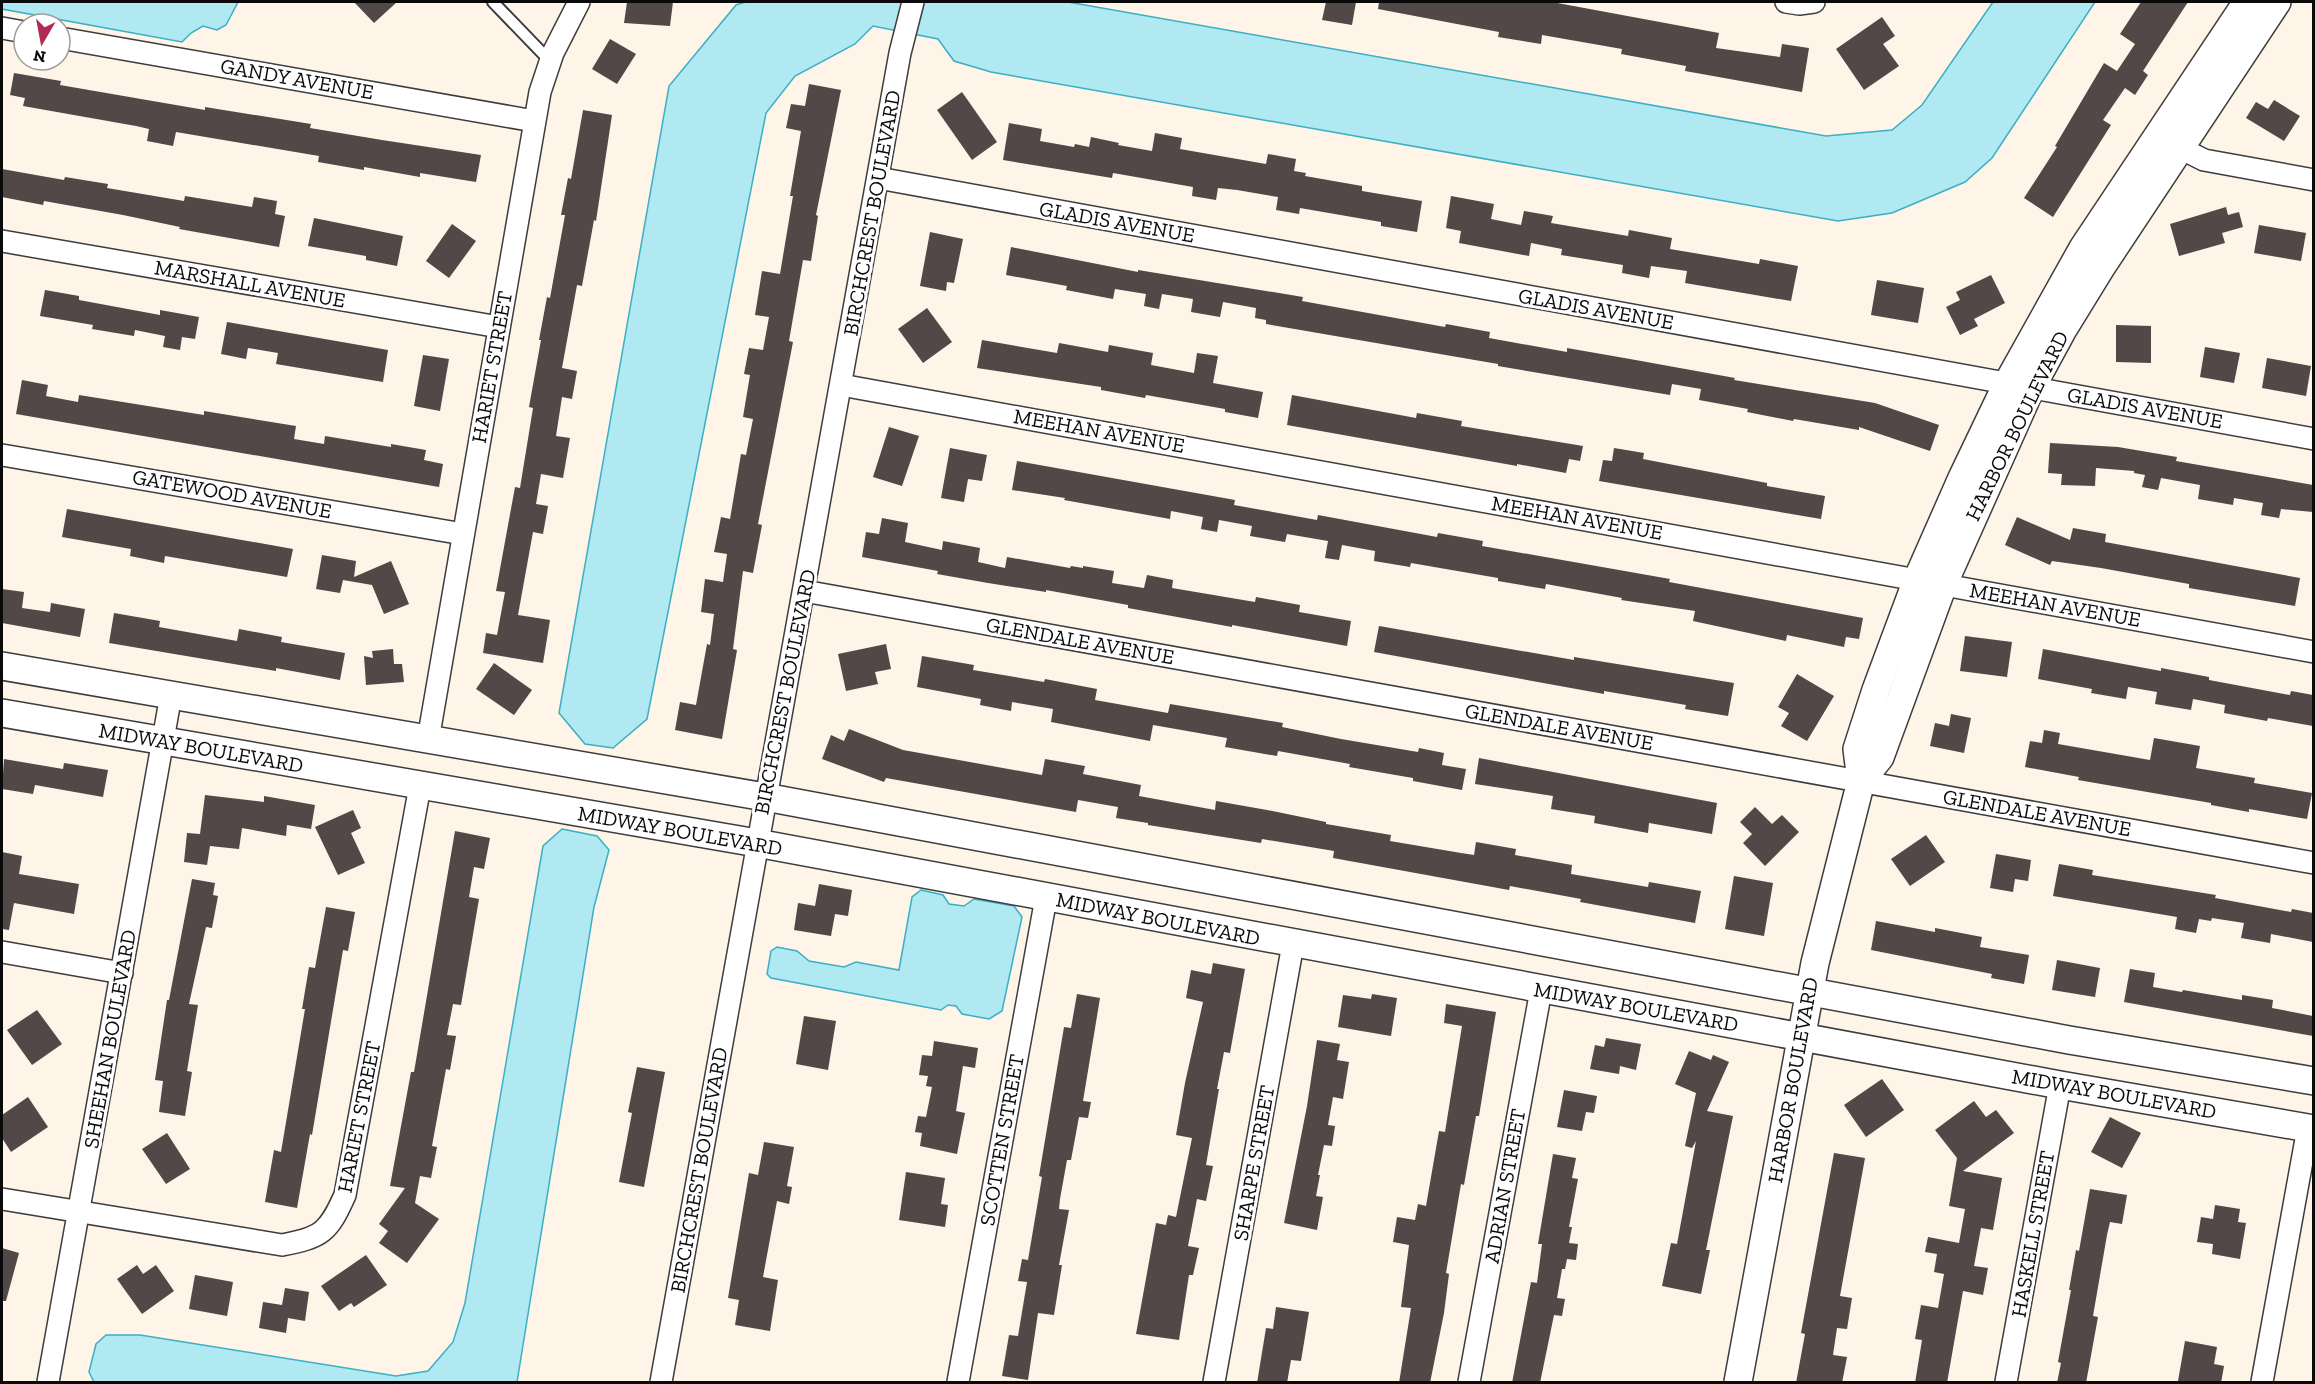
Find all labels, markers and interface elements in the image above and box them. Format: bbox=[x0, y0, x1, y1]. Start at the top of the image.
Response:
north arrow bbox=[12, 12, 72, 72]
text: N bbox=[32, 46, 47, 67]
street label: GANDY AVENUE bbox=[219, 53, 376, 104]
street label: BIRCHCREST BOULEVARD bbox=[838, 88, 905, 338]
street label: GLADIS AVENUE bbox=[1037, 196, 1197, 247]
street label: MARSHALL AVENUE bbox=[153, 254, 347, 313]
street label: GLADIS AVENUE bbox=[1516, 283, 1676, 334]
street label: HARIET STREET bbox=[466, 289, 517, 445]
street label: HARBOR BOULEVARD bbox=[1960, 327, 2073, 525]
street label: GLADIS AVENUE bbox=[2065, 382, 2225, 433]
street label: MEEHAN AVENUE bbox=[1012, 403, 1187, 458]
street label: GATEWOOD AVENUE bbox=[131, 464, 334, 523]
street label: MEEHAN AVENUE bbox=[1490, 490, 1665, 545]
street label: BIRCHCREST BOULEVARD bbox=[748, 567, 821, 817]
street label: MEEHAN AVENUE bbox=[1968, 577, 2143, 632]
street label: GLENDALE AVENUE bbox=[984, 612, 1176, 669]
street label: GLENDALE AVENUE bbox=[1463, 698, 1655, 755]
street label: MIDWAY BOULEVARD bbox=[97, 717, 305, 778]
street label: GLENDALE AVENUE bbox=[1941, 784, 2133, 841]
street label: MIDWAY BOULEVARD bbox=[576, 800, 784, 861]
street label: MIDWAY BOULEVARD bbox=[1054, 886, 1262, 951]
street label: SHEEHAN BOULEVARD bbox=[78, 928, 141, 1150]
street label: HARBOR BOULEVARD bbox=[1762, 975, 1823, 1185]
street label: MIDWAY BOULEVARD bbox=[1532, 976, 1740, 1037]
street label: HARIET STREET bbox=[332, 1039, 385, 1195]
street label: BIRCHCREST BOULEVARD bbox=[665, 1045, 732, 1295]
street label: SCOTTEN STREET bbox=[974, 1052, 1029, 1228]
street label: MIDWAY BOULEVARD bbox=[2010, 1063, 2218, 1124]
street label: SHARPE STREET bbox=[1228, 1083, 1279, 1243]
street label: ADRIAN STREET bbox=[1479, 1107, 1530, 1265]
street label: HASKELL STREET bbox=[2006, 1149, 2059, 1319]

